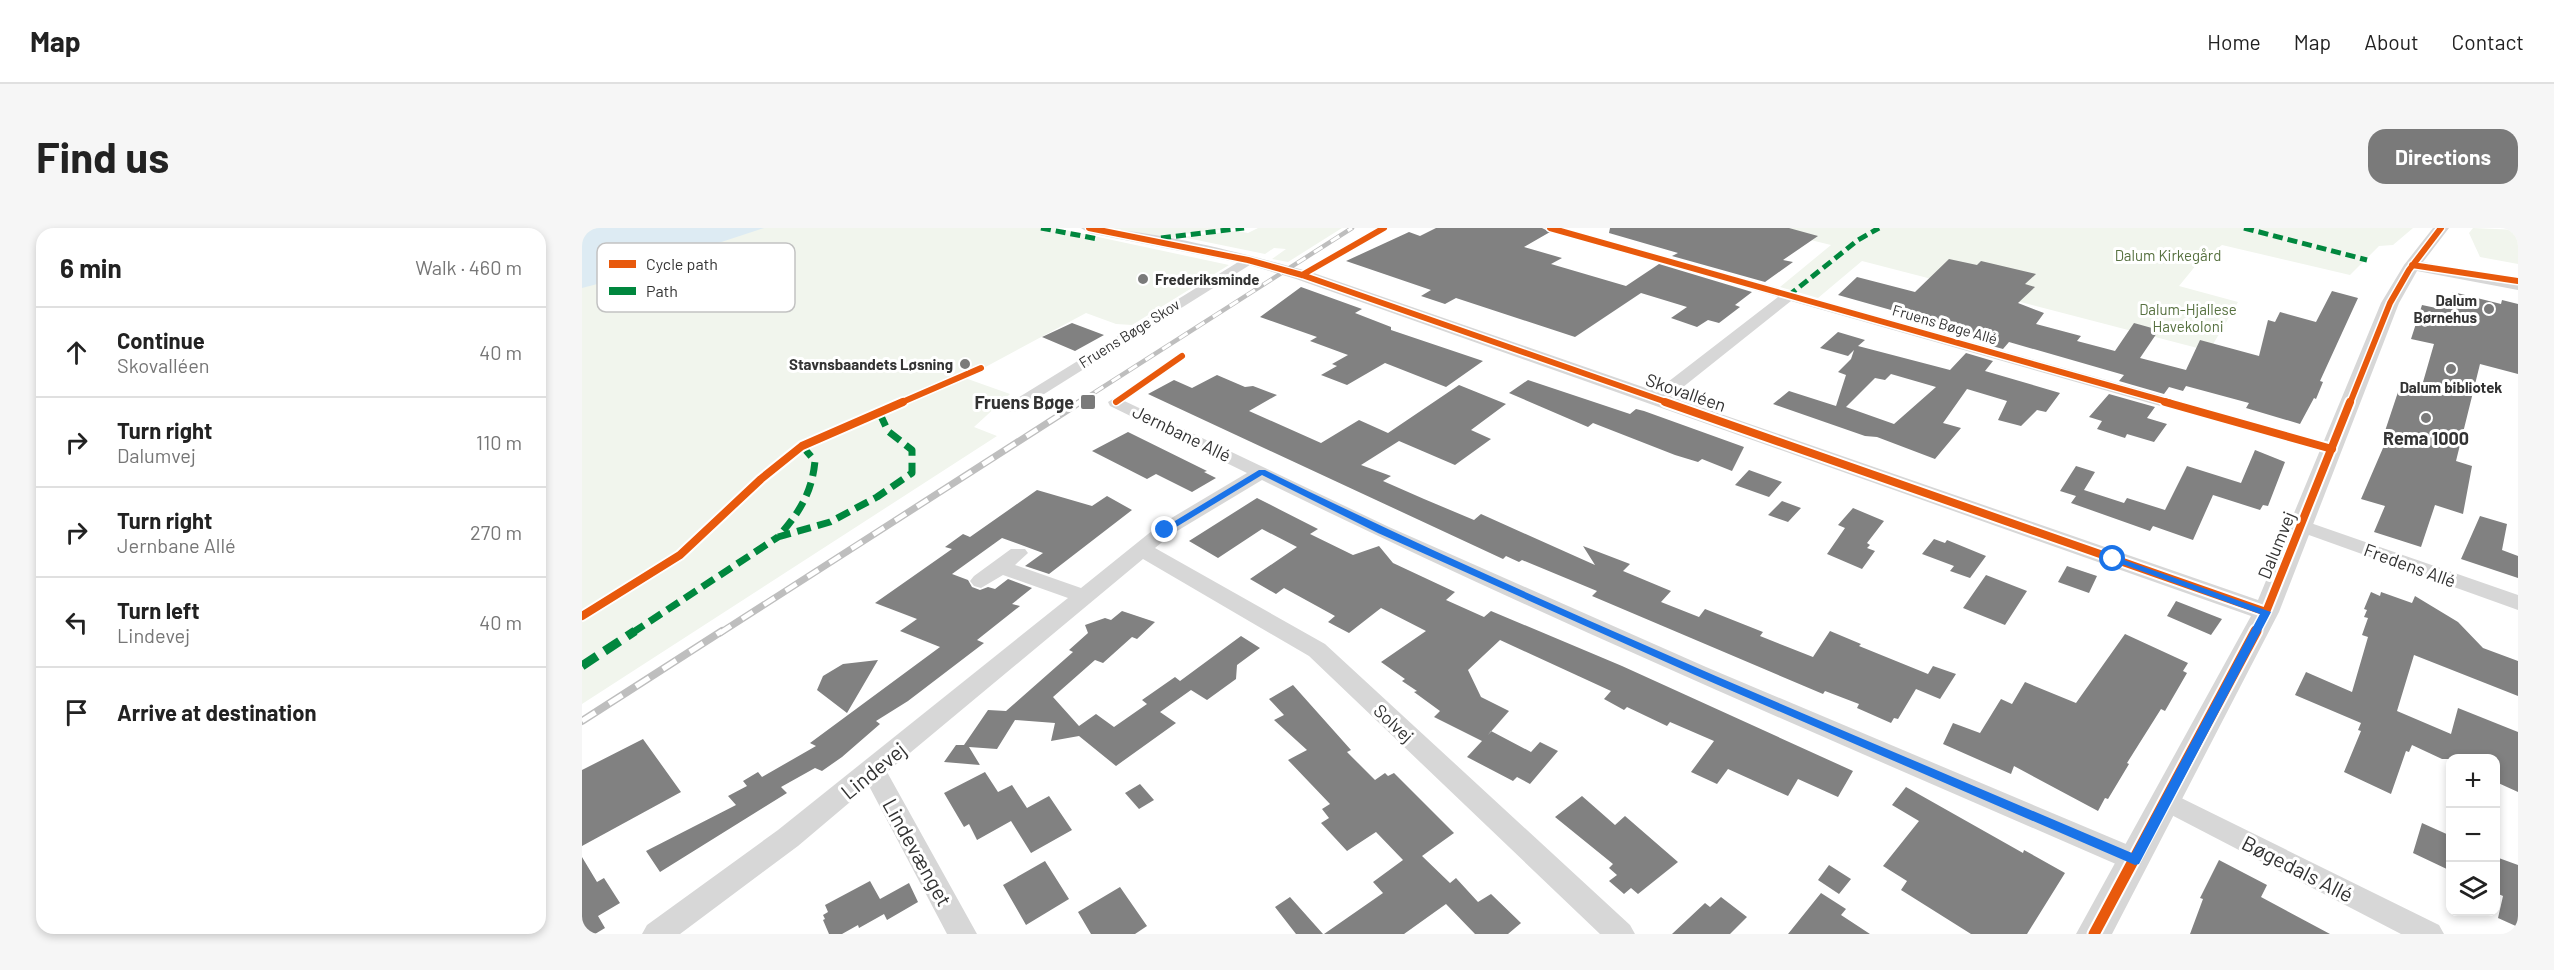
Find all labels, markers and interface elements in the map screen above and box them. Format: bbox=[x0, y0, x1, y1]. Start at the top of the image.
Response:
text: Map bbox=[30, 24, 81, 58]
text: Home bbox=[2207, 29, 2261, 54]
text: Map bbox=[2294, 29, 2331, 54]
text: About bbox=[2364, 29, 2419, 54]
text: Contact bbox=[2452, 29, 2524, 54]
button: Directions bbox=[2368, 129, 2518, 184]
text: Find us bbox=[36, 131, 169, 181]
legend bbox=[597, 243, 795, 312]
park label: Dalum Kirkegård bbox=[2115, 246, 2221, 264]
text: 6 min bbox=[60, 252, 122, 283]
text: Cycle path bbox=[646, 254, 718, 273]
text: Walk · 460 m bbox=[415, 255, 522, 279]
place label: Frederiksminde bbox=[1155, 270, 1260, 288]
marker: Frederiksminde bbox=[1136, 272, 1150, 286]
text: Path bbox=[646, 281, 678, 300]
place label: Dalum Børnehus bbox=[2413, 291, 2477, 326]
street label: Fruens Bøge Skov bbox=[1075, 295, 1183, 371]
street label: Fruens Bøge Allé bbox=[1890, 300, 2000, 348]
park label: Dalum-Hjallese Havekoloni bbox=[2139, 300, 2237, 335]
marker: Dalum Børnehus bbox=[2482, 302, 2496, 316]
text: Continue bbox=[117, 327, 205, 353]
icon: ahead bbox=[60, 336, 93, 369]
text: 40 m bbox=[479, 340, 522, 364]
text: Skovalléen bbox=[117, 353, 210, 377]
place label: Stavnsbaandets Løsning bbox=[789, 355, 953, 373]
marker: Stavnsbaandets Løsning bbox=[958, 357, 972, 371]
marker: Dalum bibliotek bbox=[2444, 362, 2458, 376]
street label: Skovalléen bbox=[1643, 368, 1729, 416]
place label: Dalum bibliotek bbox=[2400, 378, 2502, 396]
place label: Fruens Bøge bbox=[975, 391, 1074, 413]
marker: Fruens Bøge bbox=[1079, 393, 1097, 411]
street label: Jernbane Allé bbox=[1129, 400, 1235, 466]
marker: Rema 1000 bbox=[2419, 411, 2433, 425]
text: Turn right bbox=[117, 417, 212, 443]
icon: right bbox=[60, 426, 93, 459]
place label: Rema 1000 bbox=[2383, 427, 2469, 449]
text: 110 m bbox=[476, 430, 522, 454]
text: Dalumvej bbox=[117, 443, 196, 467]
text: Turn right bbox=[117, 507, 212, 533]
street label: Dalumvej bbox=[2253, 508, 2299, 582]
icon: right bbox=[60, 516, 93, 549]
route end bbox=[1151, 516, 1177, 542]
text: 270 m bbox=[470, 520, 522, 544]
text: Jernbane Allé bbox=[117, 533, 236, 557]
street label: Fredens Allé bbox=[2361, 538, 2459, 592]
route start bbox=[2099, 545, 2125, 571]
text: Turn left bbox=[117, 597, 200, 623]
icon: left bbox=[60, 606, 93, 639]
text: 40 m bbox=[479, 610, 522, 634]
text: Lindevej bbox=[117, 623, 190, 647]
icon: arrive bbox=[60, 696, 93, 729]
text: Arrive at destination bbox=[117, 699, 316, 725]
street label: Solvej bbox=[1369, 699, 1419, 747]
street label: Lindevej bbox=[835, 736, 911, 804]
map controls bbox=[2446, 754, 2500, 916]
button: + bbox=[2446, 754, 2500, 808]
street label: Lindevænget bbox=[878, 794, 958, 910]
button: − bbox=[2446, 808, 2500, 862]
street label: Bøgedals Allé bbox=[2238, 829, 2358, 907]
button: layers bbox=[2446, 862, 2500, 916]

